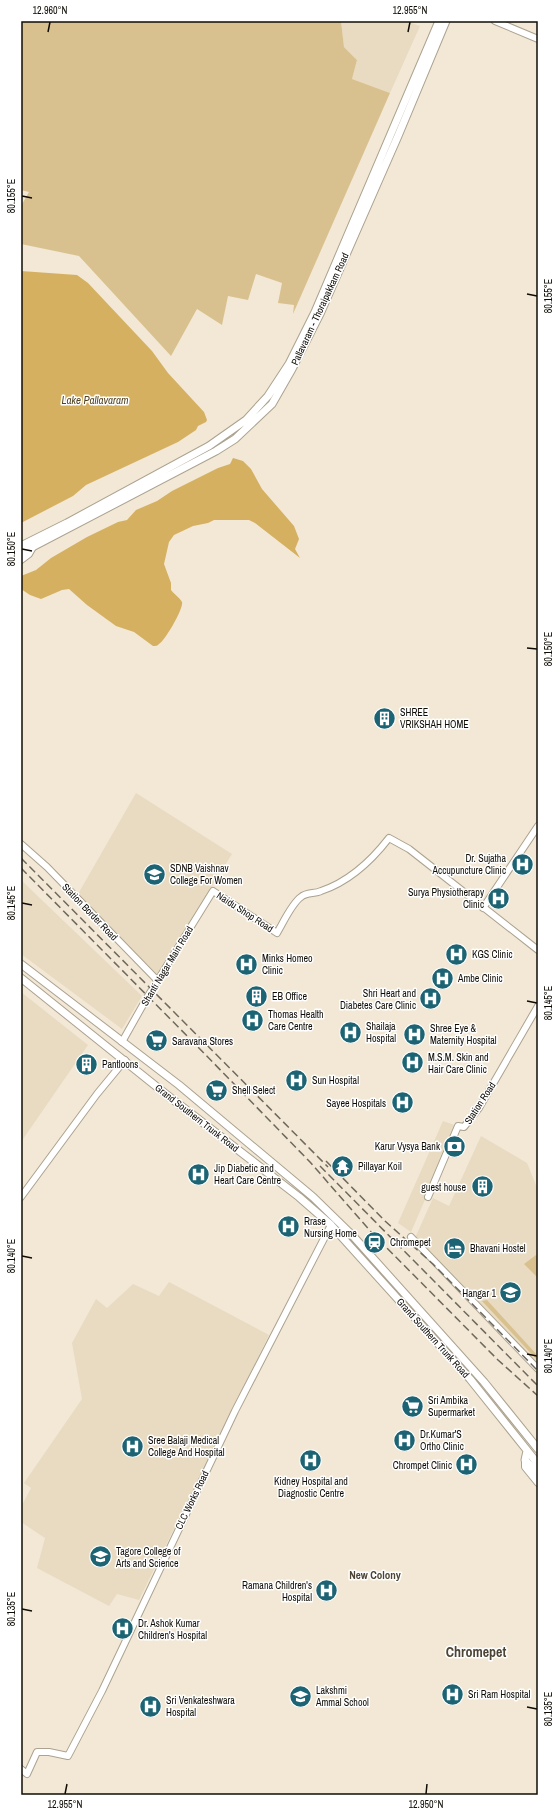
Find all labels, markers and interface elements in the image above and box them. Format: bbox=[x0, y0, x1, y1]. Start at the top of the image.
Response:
text: 12.960°N bbox=[33, 4, 68, 17]
text: 12.955°N bbox=[393, 4, 428, 17]
text: 80.155°E bbox=[5, 179, 18, 213]
street label: Pallavaram - Thoraipakkam Road bbox=[288, 251, 352, 367]
text: 80.155°E bbox=[542, 279, 555, 313]
water label: Lake Pallavaram bbox=[61, 393, 129, 407]
text: 80.150°E bbox=[5, 532, 18, 566]
text: 80.150°E bbox=[542, 632, 555, 666]
building icon: SHREE VRIKSHAH HOME bbox=[372, 705, 398, 731]
place label: SHREE VRIKSHAH HOME bbox=[400, 706, 469, 731]
hospital icon: Dr. Sujatha Accupuncture Clinic bbox=[509, 851, 535, 877]
place label: Dr. Sujatha Accupuncture Clinic bbox=[432, 852, 506, 877]
school or university icon: SDNB Vaishnav College For Women bbox=[141, 861, 167, 887]
place label: SDNB Vaishnav College For Women bbox=[170, 862, 242, 887]
street label: Station Border Road bbox=[59, 881, 121, 943]
hospital icon: Surya Physiotherapy Clinic bbox=[486, 885, 512, 911]
text: 80.145°E bbox=[5, 886, 18, 920]
place label: Surya Physiotherapy Clinic bbox=[408, 886, 485, 911]
street label: Naidu Shop Road bbox=[214, 889, 276, 935]
street label: Shanti Nagar Main Road bbox=[138, 924, 196, 1008]
hospital icon: KGS Clinic bbox=[444, 941, 470, 967]
place label: KGS Clinic bbox=[472, 948, 513, 961]
hospital icon: Minks Homeo Clinic bbox=[234, 951, 260, 977]
place label: Minks Homeo Clinic bbox=[262, 952, 313, 977]
hospital icon: Ambe Clinic bbox=[430, 965, 456, 991]
place label: Ambe Clinic bbox=[457, 972, 503, 985]
building icon: EB Office bbox=[244, 983, 270, 1009]
hospital icon: Shri Heart and Diabetes Care Clinic bbox=[418, 986, 444, 1012]
text: 80.145°E bbox=[542, 986, 555, 1020]
place label: Shri Heart and Diabetes Care Clinic bbox=[340, 987, 416, 1012]
place label: EB Office bbox=[272, 990, 307, 1003]
hospital icon: Thomas Health Care Centre bbox=[239, 1007, 265, 1033]
place label: Thomas Health Care Centre bbox=[268, 1008, 324, 1033]
hospital icon: Shailaja Hospital bbox=[337, 1019, 363, 1045]
place label: Shailaja Hospital bbox=[366, 1020, 396, 1045]
hospital icon: Shree Eye & Maternity Hospital bbox=[402, 1021, 428, 1047]
place label: Shree Eye & Maternity Hospital bbox=[430, 1022, 497, 1047]
supermarket icon: Saravana Stores bbox=[143, 1028, 169, 1054]
place label: Saravana Stores bbox=[172, 1035, 233, 1048]
hospital icon: M.S.M. Skin and Hair Care Clinic bbox=[400, 1050, 426, 1076]
building icon: Pantloons bbox=[74, 1051, 100, 1077]
place label: M.S.M. Skin and Hair Care Clinic bbox=[428, 1051, 489, 1076]
place label: Pantloons bbox=[102, 1058, 138, 1071]
hospital icon: Sun Hospital bbox=[283, 1067, 309, 1093]
place label: Sun Hospital bbox=[312, 1074, 359, 1087]
supermarket icon: Shell Select bbox=[203, 1077, 229, 1103]
street label: Station Road bbox=[462, 1079, 498, 1127]
street label: Grand Southern Trunk Road bbox=[152, 1081, 242, 1155]
place label: Shell Select bbox=[232, 1084, 276, 1097]
hospital icon: Sayee Hospitals bbox=[389, 1090, 415, 1116]
place label: Sayee Hospitals bbox=[326, 1097, 386, 1110]
bank icon: Karur Vysya Bank bbox=[442, 1133, 468, 1159]
place label: Karur Vysya Bank bbox=[375, 1140, 441, 1153]
temple icon: Pillayar Koil bbox=[330, 1153, 356, 1179]
place label: Pillayar Koil bbox=[358, 1160, 402, 1173]
hospital icon: Jip Diabetic and Heart Care Centre bbox=[185, 1161, 211, 1187]
place label: Jip Diabetic and Heart Care Centre bbox=[214, 1162, 281, 1187]
building icon: guest house bbox=[469, 1174, 495, 1200]
place label: guest house bbox=[421, 1181, 466, 1194]
hospital icon: Rrase Nursing Home bbox=[276, 1214, 302, 1240]
place label: Rrase Nursing Home bbox=[304, 1215, 357, 1240]
station icon: Chromepet bbox=[362, 1229, 388, 1255]
hotel icon: Bhavani Hostel bbox=[442, 1235, 468, 1261]
place label: Chromepet bbox=[390, 1236, 431, 1249]
text: 80.140°E bbox=[5, 1239, 18, 1273]
place label: Bhavani Hostel bbox=[470, 1242, 526, 1255]
school or university icon: Hangar 1 bbox=[498, 1280, 524, 1306]
place label: Hangar 1 bbox=[462, 1287, 496, 1300]
street label: Grand Southern Trunk Road bbox=[394, 1295, 472, 1381]
text: 80.140°E bbox=[542, 1339, 555, 1373]
supermarket icon: Sri Ambika Supermarket bbox=[399, 1393, 425, 1419]
place label: Sri Ambika Supermarket bbox=[428, 1394, 476, 1419]
hospital icon: Dr.Kumar'S Ortho Clinic bbox=[391, 1427, 417, 1453]
place label: Dr.Kumar'S Ortho Clinic bbox=[420, 1428, 464, 1453]
hospital icon: Sree Balaji Medical College And Hospital bbox=[119, 1433, 145, 1459]
place label: Sree Balaji Medical College And Hospital bbox=[148, 1434, 225, 1459]
hospital icon: Kidney Hospital and Diagnostic Centre bbox=[298, 1448, 324, 1474]
hospital icon: Chrompet Clinic bbox=[454, 1452, 480, 1478]
place label: Chrompet Clinic bbox=[393, 1459, 452, 1472]
street label: CLC Works Road bbox=[172, 1469, 212, 1531]
place label: Kidney Hospital and Diagnostic Centre bbox=[274, 1475, 348, 1500]
school or university icon: Tagore College of Arts and Science bbox=[88, 1544, 114, 1570]
place label: Tagore College of Arts and Science bbox=[115, 1545, 181, 1570]
district label: New Colony bbox=[349, 1568, 401, 1582]
hospital icon: Ramana Children's Hospital bbox=[314, 1578, 340, 1604]
place label: Ramana Children's Hospital bbox=[242, 1579, 312, 1604]
text: 80.135°E bbox=[5, 1592, 18, 1626]
hospital icon: Dr. Ashok Kumar Children's Hospital bbox=[109, 1616, 135, 1642]
place label: Dr. Ashok Kumar Children's Hospital bbox=[138, 1617, 207, 1642]
district label: Chromepet bbox=[446, 1643, 506, 1661]
hospital icon: Sri Ram Hospital bbox=[439, 1681, 465, 1707]
school or university icon: Lakshmi Ammal School bbox=[288, 1683, 314, 1709]
place label: Lakshmi Ammal School bbox=[315, 1684, 369, 1709]
place label: Sri Ram Hospital bbox=[468, 1688, 531, 1701]
text: 80.135°E bbox=[542, 1692, 555, 1726]
hospital icon: Sri Venkateshwara Hospital bbox=[137, 1693, 163, 1719]
place label: Sri Venkateshwara Hospital bbox=[166, 1694, 235, 1719]
text: 12.955°N bbox=[48, 1798, 83, 1811]
text: 12.950°N bbox=[409, 1798, 444, 1811]

